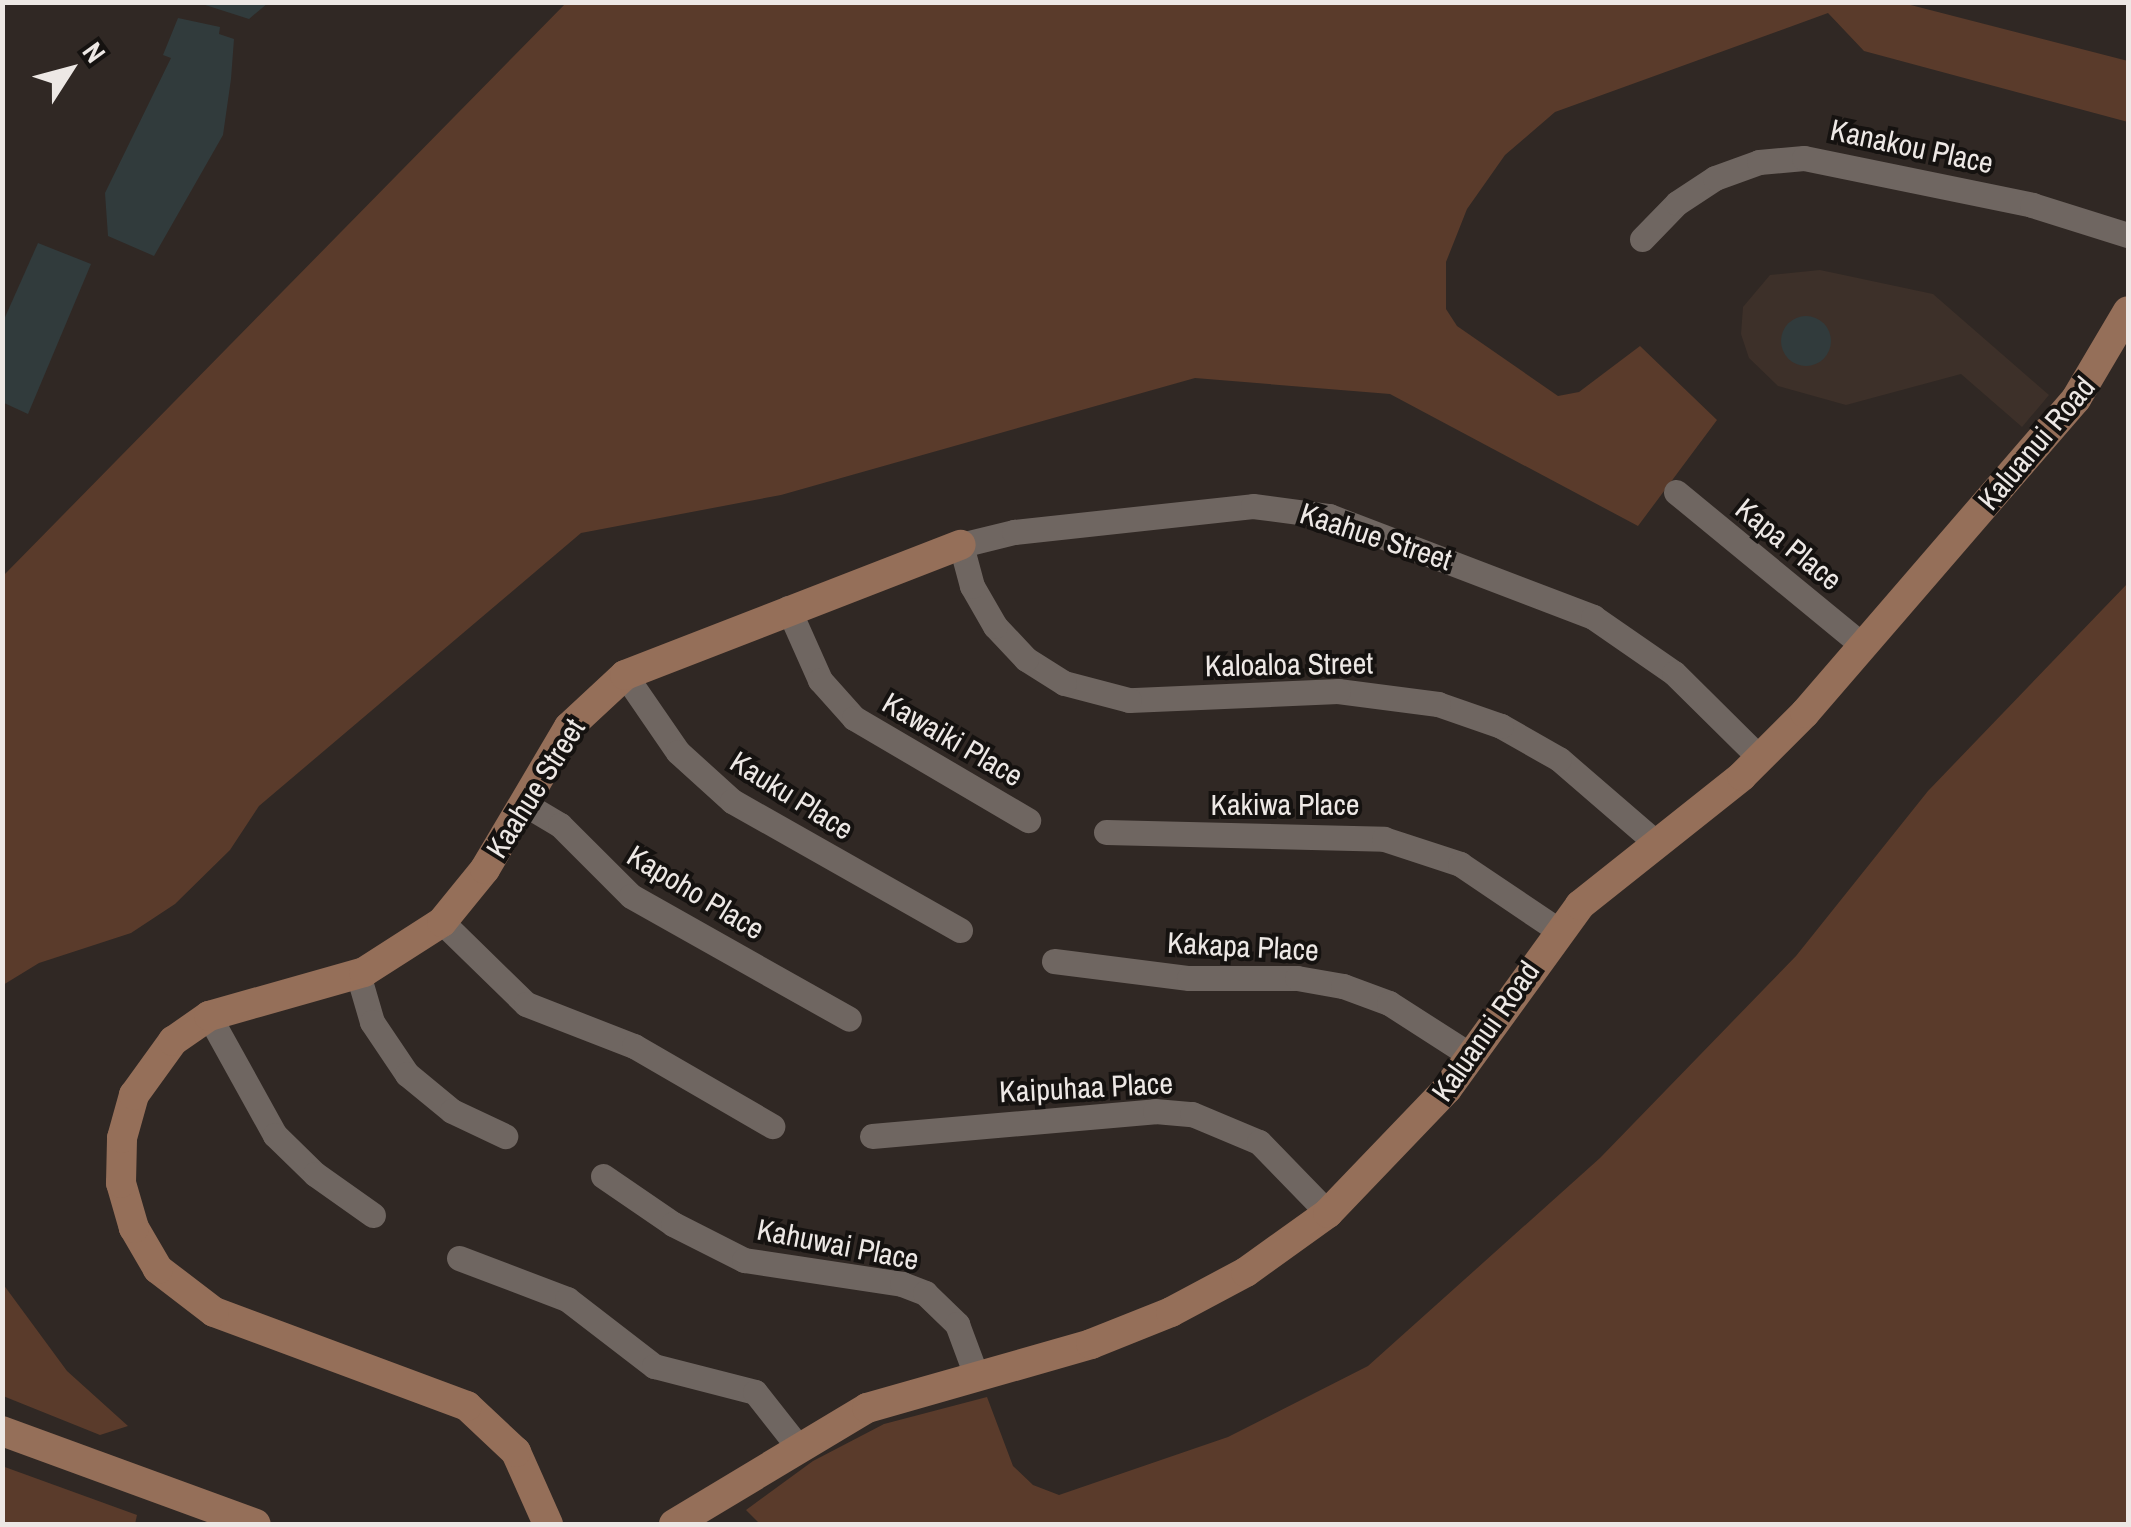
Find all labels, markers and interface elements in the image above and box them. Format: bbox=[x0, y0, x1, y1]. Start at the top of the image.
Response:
north arrow bbox=[20, 20, 120, 120]
text: N bbox=[74, 34, 115, 70]
street label: Kanakou Place bbox=[1827, 111, 1997, 181]
street label: Kaluanui Road bbox=[1970, 369, 2102, 517]
street label: Kapa Place bbox=[1729, 490, 1849, 598]
street label: Kaahue Street bbox=[1296, 495, 1456, 577]
street label: Kaloaloa Street bbox=[1205, 645, 1373, 683]
street label: Kawaiki Place bbox=[877, 684, 1029, 794]
street label: Kaahue Street bbox=[478, 712, 592, 864]
street label: Kauku Place bbox=[724, 743, 860, 847]
street label: Kakiwa Place bbox=[1210, 786, 1360, 822]
street label: Kapoho Place bbox=[621, 837, 771, 947]
street label: Kakapa Place bbox=[1166, 924, 1320, 968]
street label: Kaluanui Road bbox=[1424, 954, 1546, 1108]
street label: Kaipuhaa Place bbox=[998, 1064, 1174, 1110]
street label: Kahuwai Place bbox=[754, 1211, 922, 1277]

